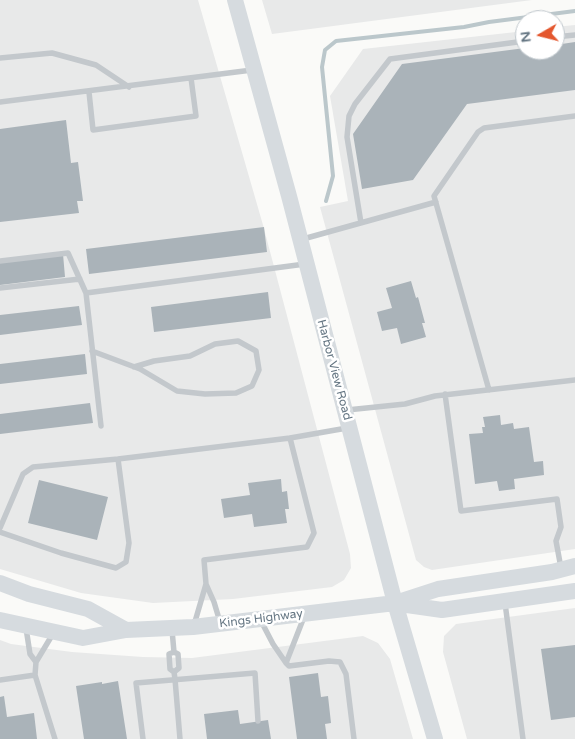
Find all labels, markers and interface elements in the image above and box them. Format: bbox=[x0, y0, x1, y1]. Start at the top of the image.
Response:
north arrow bbox=[515, 10, 565, 60]
text: N bbox=[516, 30, 535, 44]
street label: Harbor View Road bbox=[314, 318, 354, 422]
street label: Kings Highway bbox=[218, 607, 304, 631]

